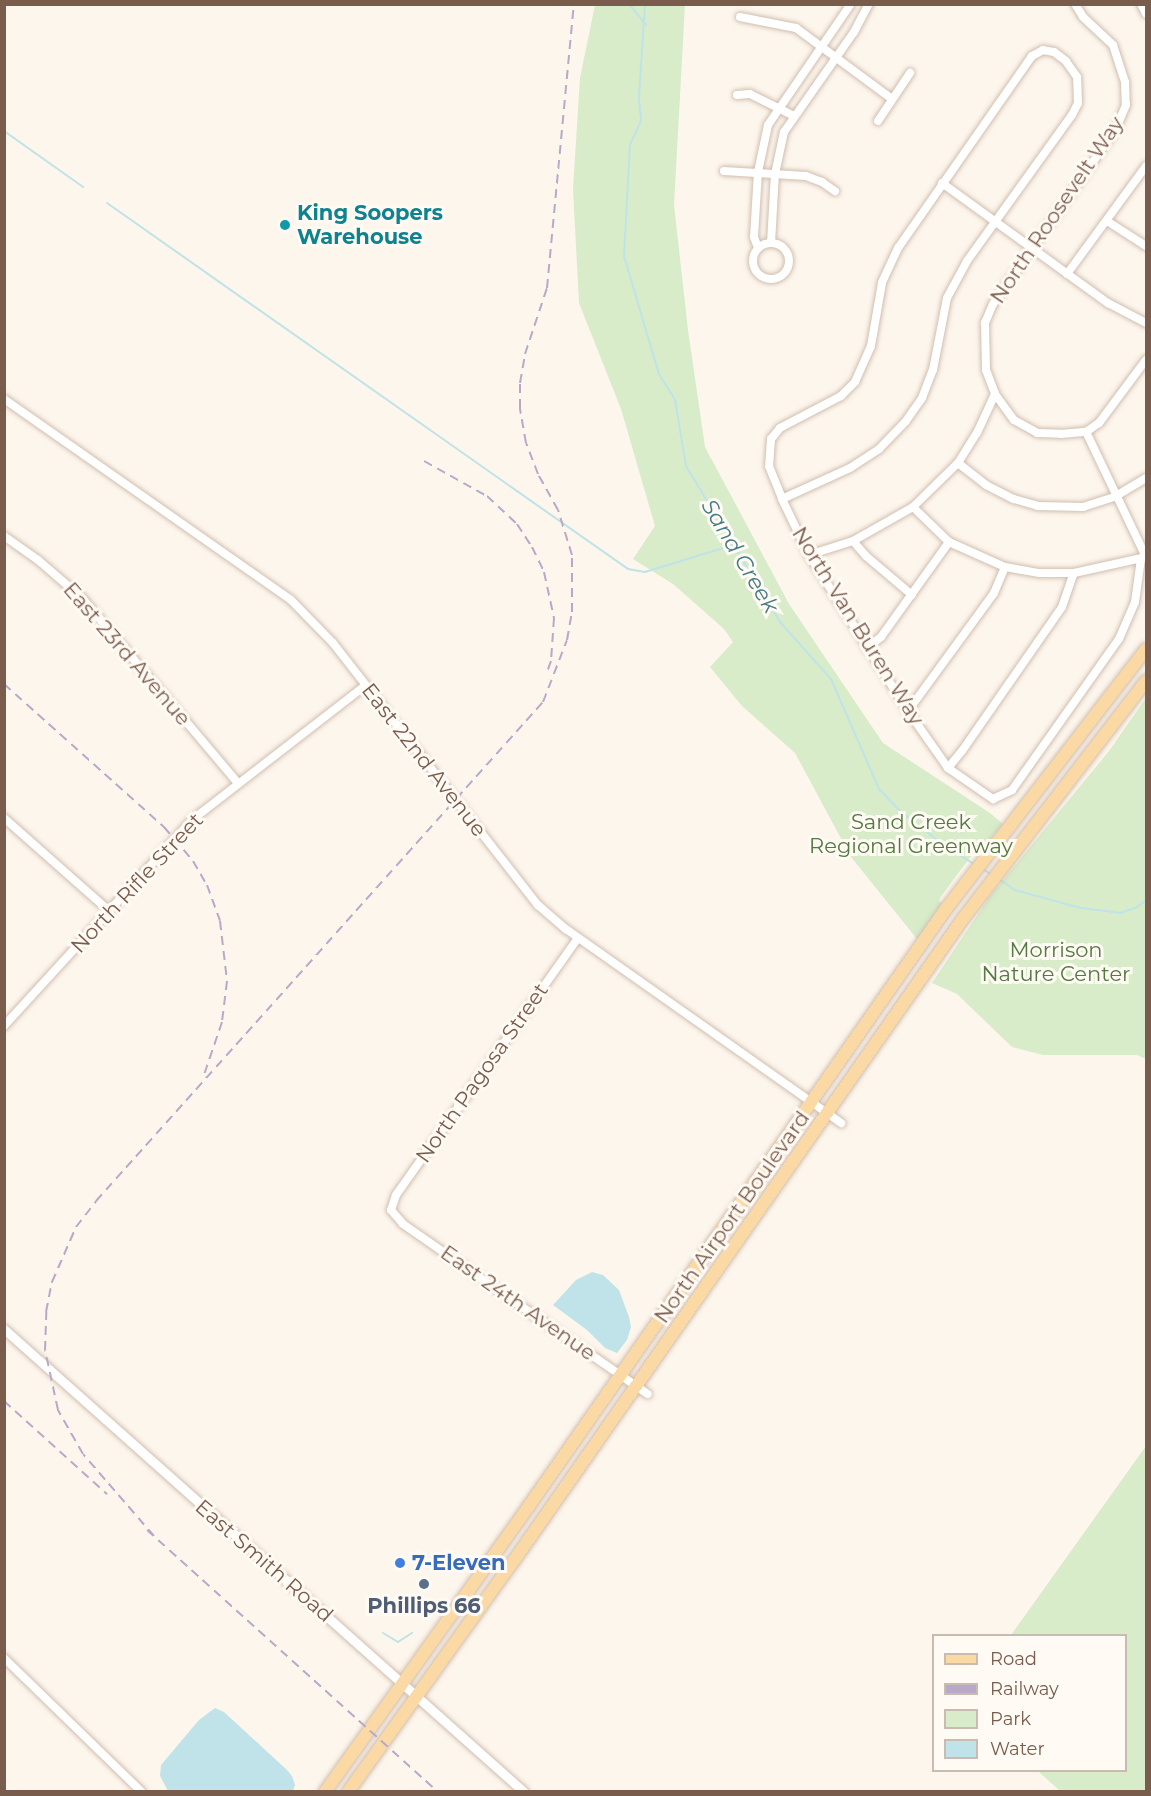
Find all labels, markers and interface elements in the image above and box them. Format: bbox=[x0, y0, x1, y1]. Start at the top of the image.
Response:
street label: North Roosevelt Way bbox=[985, 112, 1129, 308]
place label: King Soopers Warehouse bbox=[297, 200, 443, 250]
marker: King Soopers Warehouse bbox=[278, 218, 292, 232]
water label: Sand Creek bbox=[696, 494, 784, 618]
street label: North Van Buren Way bbox=[787, 522, 929, 730]
street label: East 23rd Avenue bbox=[58, 577, 196, 731]
street label: East 22nd Avenue bbox=[356, 678, 492, 842]
street label: North Rifle Street bbox=[66, 808, 208, 958]
park label: Sand Creek Regional Greenway bbox=[809, 809, 1013, 859]
park label: Morrison Nature Center bbox=[982, 937, 1130, 987]
street label: North Pagosa Street bbox=[410, 978, 554, 1168]
street label: North Airport Boulevard bbox=[649, 1106, 815, 1328]
street label: East 24th Avenue bbox=[436, 1240, 600, 1366]
street label: East Smith Road bbox=[190, 1494, 338, 1628]
place label: 7-Eleven bbox=[412, 1550, 506, 1576]
marker: 7-Eleven bbox=[393, 1556, 407, 1570]
marker: Phillips 66 bbox=[417, 1577, 431, 1591]
place label: Phillips 66 bbox=[367, 1593, 481, 1619]
legend bbox=[932, 1634, 1127, 1772]
text: Road bbox=[990, 1648, 1037, 1670]
text: Railway bbox=[990, 1678, 1059, 1700]
text: Park bbox=[990, 1708, 1031, 1730]
text: Water bbox=[990, 1738, 1045, 1760]

